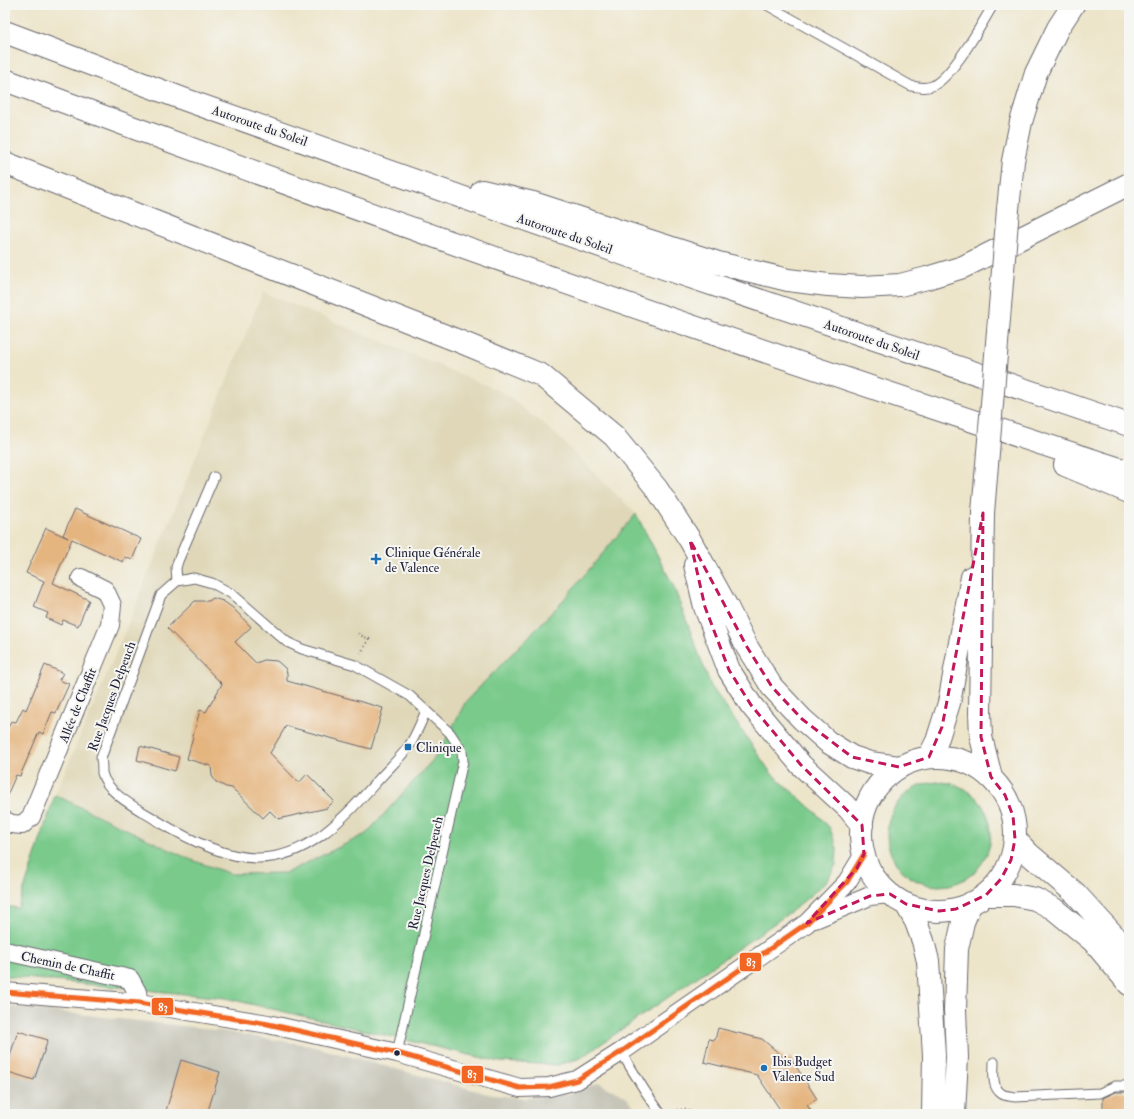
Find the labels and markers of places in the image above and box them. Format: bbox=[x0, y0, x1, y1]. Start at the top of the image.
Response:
place label: Clinique Générale de Valence bbox=[385, 545, 481, 576]
marker: Clinique Générale de Valence bbox=[370, 553, 382, 565]
place label: Clinique bbox=[416, 740, 462, 756]
marker: Clinique bbox=[403, 742, 413, 752]
unlabelled marker bbox=[392, 1048, 402, 1058]
place label: Ibis Budget Valence Sud bbox=[772, 1054, 835, 1085]
marker: Ibis Budget Valence Sud bbox=[759, 1063, 769, 1073]

